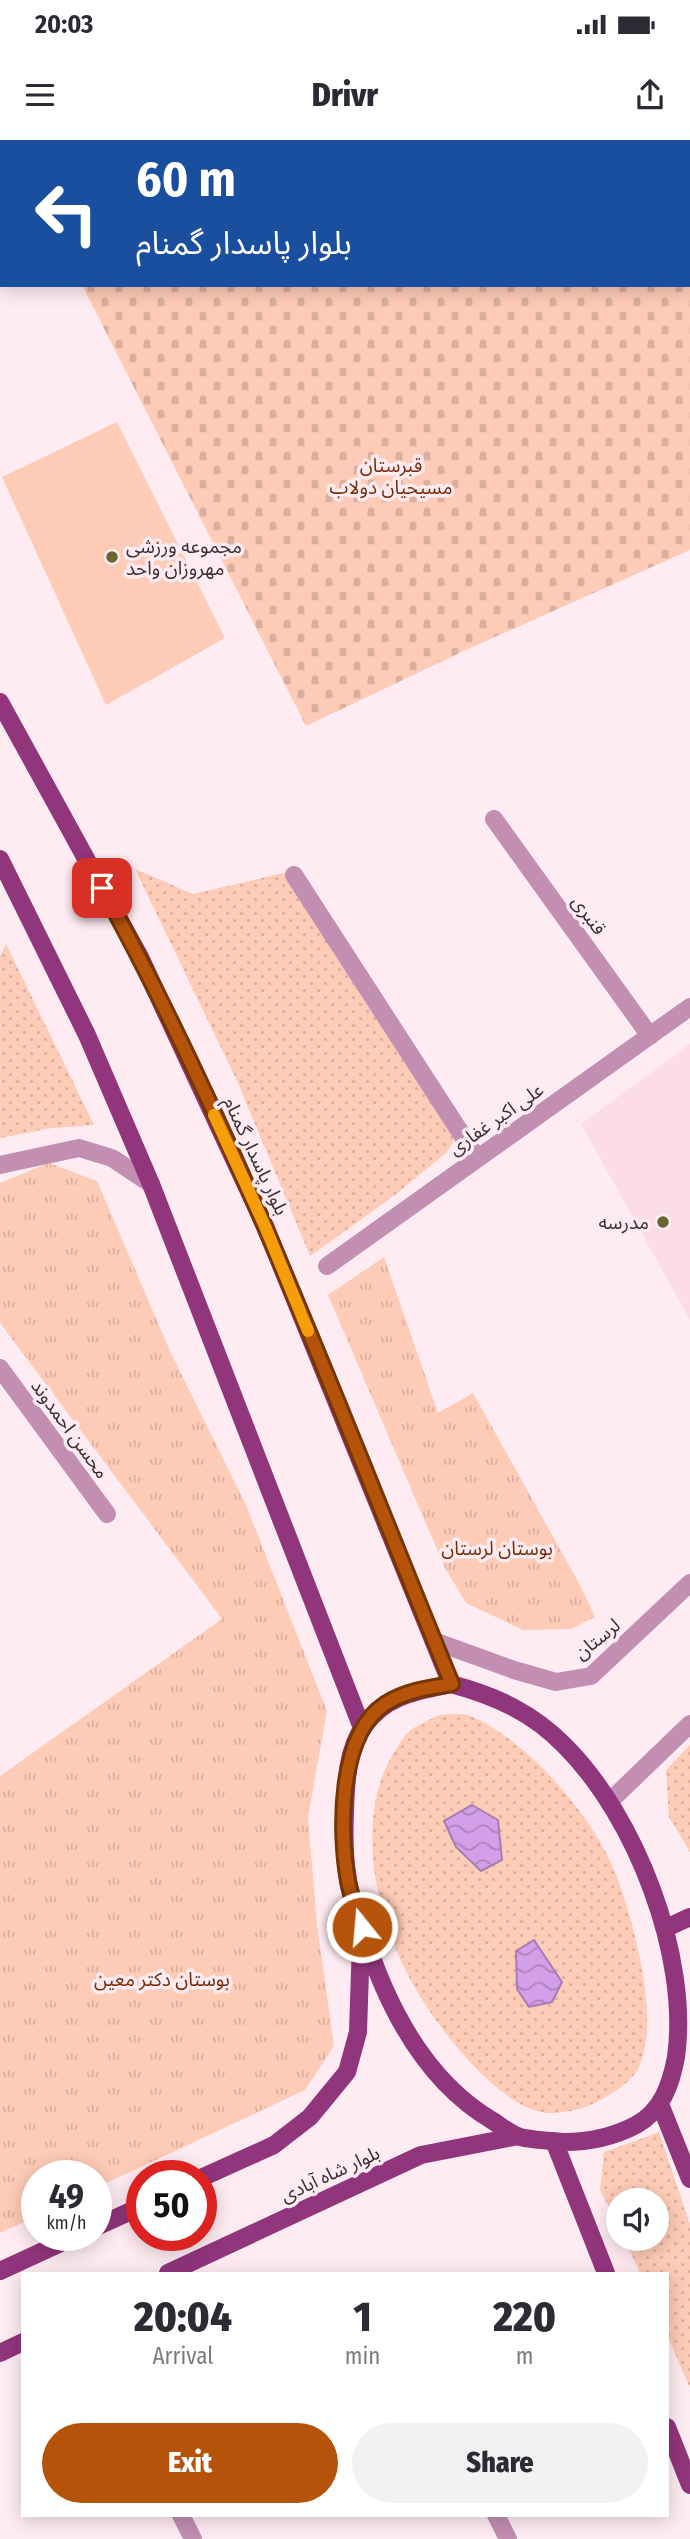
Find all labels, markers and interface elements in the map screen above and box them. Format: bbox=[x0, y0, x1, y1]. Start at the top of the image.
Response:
text: 20:03 bbox=[35, 9, 93, 40]
icon: menu bbox=[21, 76, 59, 114]
text: Drivr bbox=[312, 76, 378, 114]
icon: share bbox=[631, 76, 669, 114]
text: 60 m bbox=[136, 150, 236, 209]
icon: left bbox=[21, 168, 112, 259]
text: بلوار پاسدار گمنام bbox=[136, 224, 352, 262]
park label: قبرستان مسیحیان دولاب bbox=[330, 454, 452, 499]
place label: مجموعه ورزشی مهروزان واحد bbox=[126, 535, 242, 580]
marker: مجموعه ورزشی مهروزان واحد bbox=[104, 549, 120, 565]
pin bbox=[72, 858, 132, 918]
icon: arrive bbox=[83, 869, 121, 907]
street label: قنبری bbox=[567, 891, 611, 939]
street label: علی اکبر غفاری bbox=[444, 1078, 548, 1160]
street label: بلوار پاسدار گمنام bbox=[216, 1093, 293, 1220]
place label: مدرسه bbox=[598, 1211, 649, 1234]
marker: مدرسه bbox=[655, 1214, 671, 1230]
street label: محسن احمدوند bbox=[26, 1375, 114, 1483]
park label: بوستان لرستان bbox=[441, 1537, 553, 1560]
street label: لرستان bbox=[569, 1614, 625, 1664]
position arrow bbox=[325, 1890, 399, 1964]
park label: بوستان دکتر معین bbox=[94, 1968, 230, 1991]
street label: بلوار شاه آبادی bbox=[277, 2141, 383, 2207]
speed limit sign: 50 bbox=[126, 2160, 217, 2251]
text: 49 bbox=[49, 2175, 84, 2217]
map controls bbox=[606, 2188, 669, 2251]
button: sound bbox=[606, 2188, 669, 2251]
text: km/h bbox=[46, 2212, 87, 2234]
text: 20:04 bbox=[134, 2292, 232, 2342]
text: 1 bbox=[354, 2292, 372, 2342]
text: 220 bbox=[493, 2292, 556, 2342]
text: Arrival bbox=[152, 2342, 213, 2370]
text: min bbox=[345, 2342, 380, 2370]
text: m bbox=[516, 2342, 534, 2370]
button: Exit bbox=[42, 2423, 338, 2503]
button: Share bbox=[352, 2423, 648, 2503]

